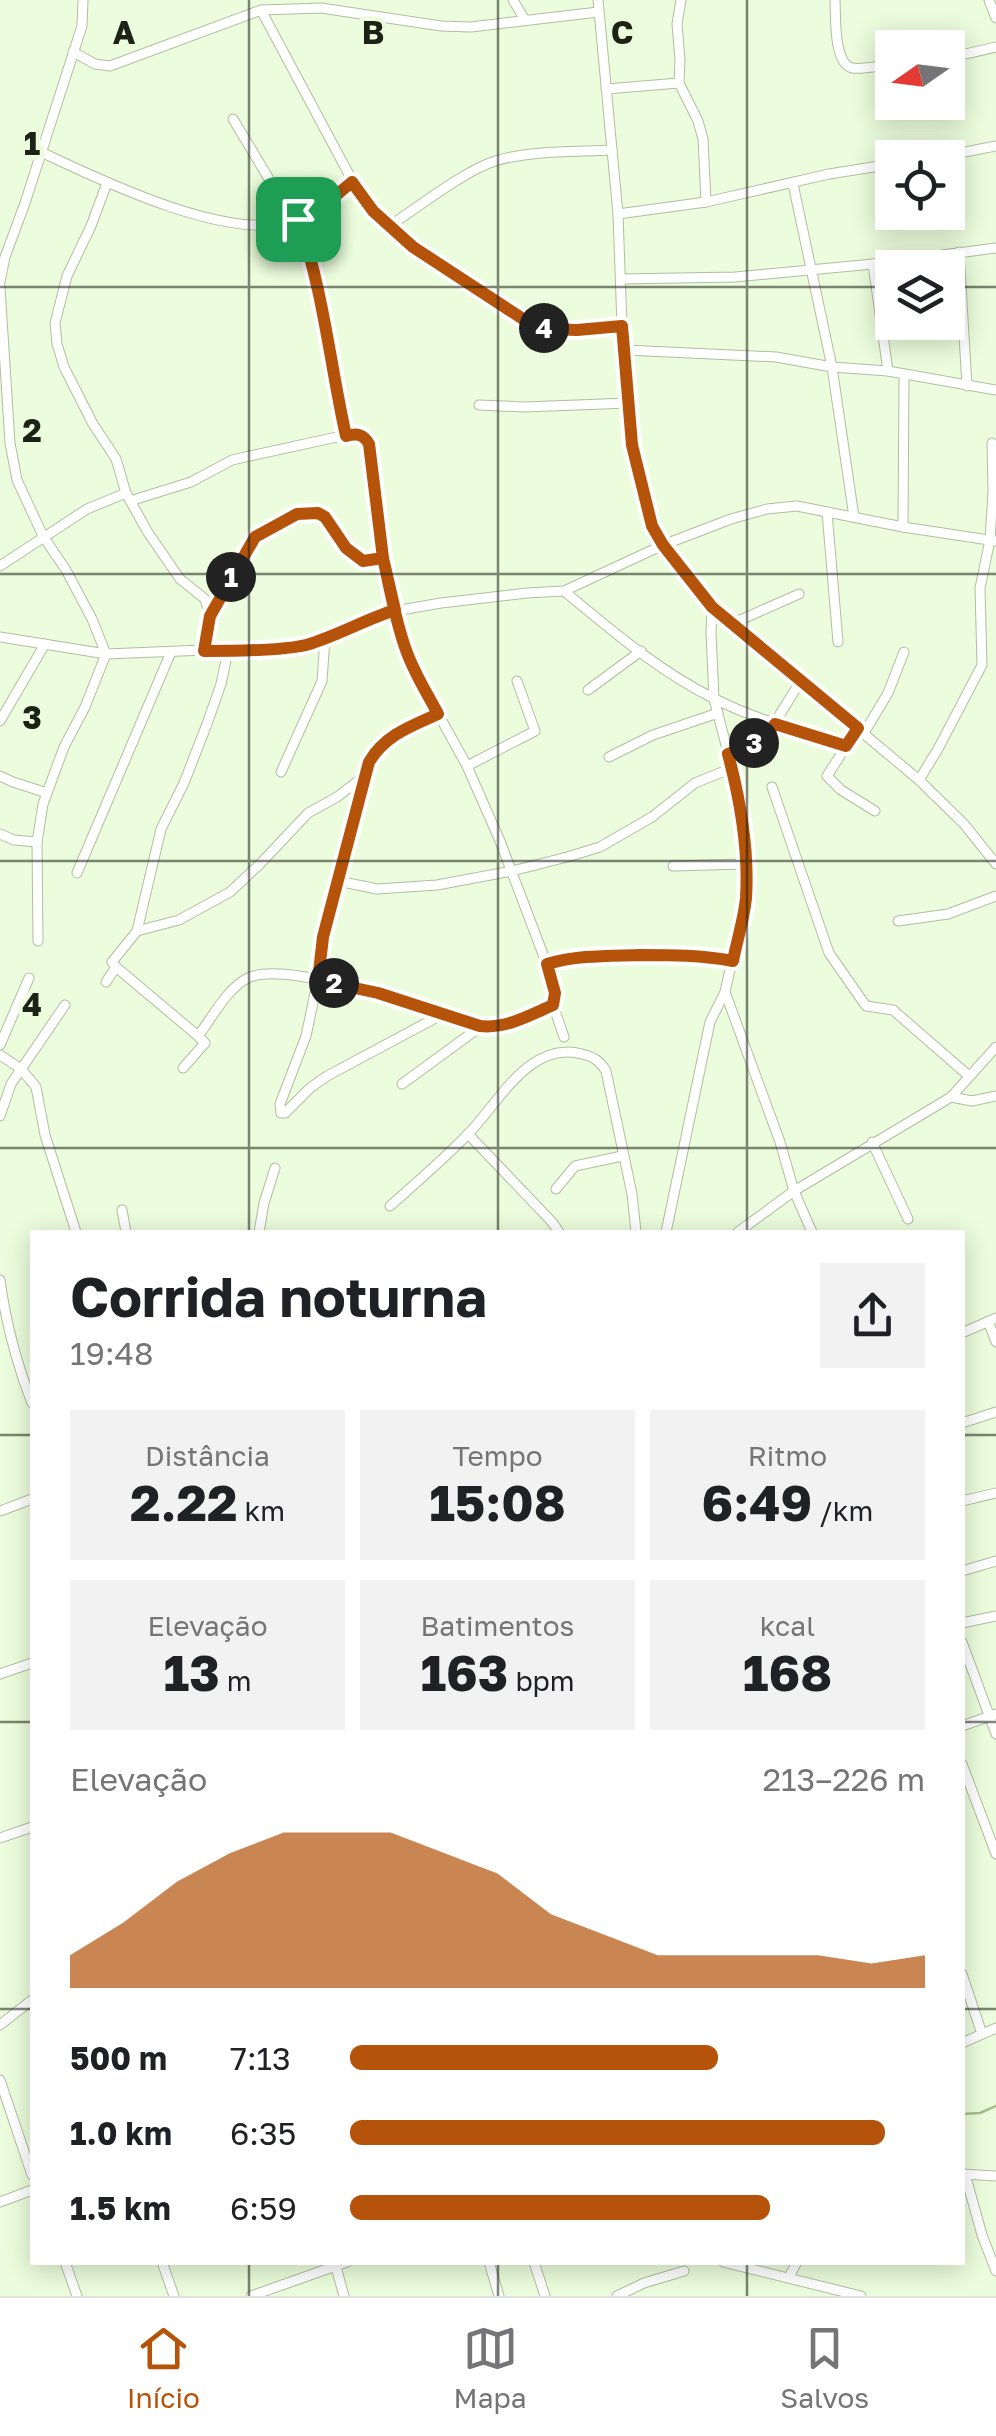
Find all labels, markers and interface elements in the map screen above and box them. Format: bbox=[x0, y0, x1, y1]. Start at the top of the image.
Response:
text: A bbox=[113, 13, 136, 51]
text: B bbox=[362, 13, 384, 51]
text: C bbox=[611, 13, 633, 51]
north arrow bbox=[875, 30, 965, 120]
map controls bbox=[875, 30, 965, 340]
text: 1 bbox=[24, 124, 40, 162]
button: locate bbox=[875, 140, 965, 230]
pin bbox=[256, 177, 341, 262]
icon: arrive bbox=[271, 192, 326, 247]
button: layers bbox=[875, 250, 965, 340]
pin: 4 bbox=[519, 303, 569, 353]
text: 4 bbox=[535, 311, 553, 344]
text: 2 bbox=[22, 411, 42, 449]
pin: 1 bbox=[206, 552, 256, 602]
text: 1 bbox=[224, 560, 238, 593]
text: 3 bbox=[22, 698, 42, 736]
pin: 3 bbox=[729, 718, 779, 768]
text: 3 bbox=[745, 726, 763, 759]
pin: 2 bbox=[309, 958, 359, 1008]
text: 2 bbox=[325, 966, 343, 999]
text: 4 bbox=[22, 985, 42, 1023]
text: Corrida noturna bbox=[70, 1263, 487, 1329]
button: share bbox=[820, 1263, 925, 1368]
text: 19:48 bbox=[70, 1334, 154, 1372]
text: Distância bbox=[145, 1439, 270, 1472]
text: Tempo bbox=[453, 1439, 542, 1472]
text: Ritmo bbox=[748, 1439, 827, 1472]
text: 2.22 bbox=[130, 1472, 237, 1532]
text: 15:08 bbox=[429, 1472, 566, 1532]
text: 6:49 bbox=[702, 1472, 812, 1532]
text: km bbox=[237, 1494, 285, 1527]
text: /km bbox=[812, 1494, 873, 1527]
text: Elevação bbox=[148, 1609, 267, 1642]
text: Batimentos bbox=[421, 1609, 574, 1642]
text: kcal bbox=[760, 1609, 815, 1642]
text: 13 bbox=[163, 1642, 220, 1702]
text: 163 bbox=[420, 1642, 508, 1702]
text: 168 bbox=[743, 1642, 832, 1702]
text: m bbox=[220, 1664, 252, 1697]
text: bpm bbox=[508, 1664, 575, 1697]
text: Elevação bbox=[70, 1760, 207, 1798]
text: 213–226 m bbox=[762, 1760, 925, 1798]
text: 500 m bbox=[70, 2039, 167, 2077]
text: 7:13 bbox=[230, 2039, 291, 2077]
text: 1.0 km bbox=[70, 2114, 172, 2152]
text: 6:35 bbox=[230, 2114, 296, 2152]
text: 1.5 km bbox=[70, 2189, 171, 2227]
text: 6:59 bbox=[230, 2189, 297, 2227]
tab: Início bbox=[127, 2321, 200, 2414]
tab: Mapa bbox=[454, 2321, 527, 2414]
tab: Salvos bbox=[780, 2321, 869, 2414]

